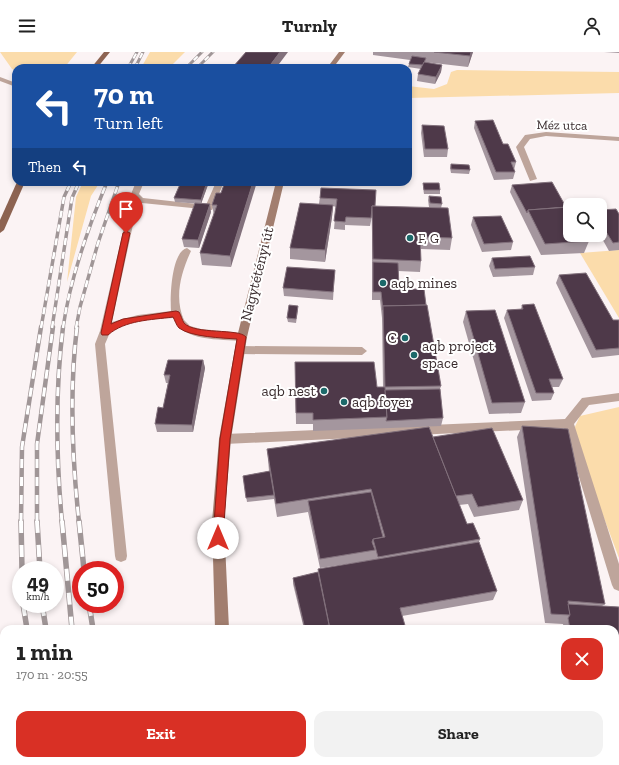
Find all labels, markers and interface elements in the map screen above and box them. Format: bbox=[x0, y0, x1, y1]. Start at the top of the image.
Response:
icon: menu bbox=[16, 15, 38, 37]
text: Turnly bbox=[282, 15, 337, 37]
icon: person bbox=[581, 15, 603, 37]
text: 70 m bbox=[94, 78, 154, 111]
icon: left bbox=[28, 80, 80, 132]
text: Turn left bbox=[94, 112, 163, 134]
street label: Méz utca bbox=[537, 117, 588, 133]
icon: left bbox=[69, 156, 91, 178]
text: Then bbox=[28, 158, 61, 176]
pin bbox=[109, 192, 143, 233]
icon: arrive bbox=[115, 198, 137, 220]
map controls bbox=[563, 198, 607, 242]
button: search bbox=[563, 198, 607, 242]
street label: Nagytétényi út bbox=[237, 225, 278, 323]
place label: F, G bbox=[418, 231, 439, 246]
marker: F, G bbox=[405, 233, 415, 243]
place label: aqb mines bbox=[391, 274, 457, 292]
marker: aqb mines bbox=[378, 278, 388, 288]
place label: C bbox=[387, 329, 397, 347]
marker: C bbox=[400, 333, 410, 343]
place label: aqb project space bbox=[422, 337, 495, 372]
marker: aqb project space bbox=[409, 350, 419, 360]
place label: aqb nest bbox=[262, 382, 316, 400]
marker: aqb nest bbox=[319, 386, 329, 396]
place label: aqb foyer bbox=[352, 393, 412, 411]
marker: aqb foyer bbox=[339, 397, 349, 407]
position arrow bbox=[197, 517, 239, 559]
speed limit sign: 50 bbox=[72, 561, 124, 613]
text: 49 bbox=[27, 570, 49, 594]
text: km/h bbox=[27, 591, 49, 603]
text: 1 min bbox=[16, 637, 73, 666]
button: close bbox=[561, 638, 603, 680]
text: 170 m · 20:55 bbox=[16, 667, 88, 682]
button: Exit bbox=[16, 711, 306, 757]
button: Share bbox=[314, 711, 603, 757]

